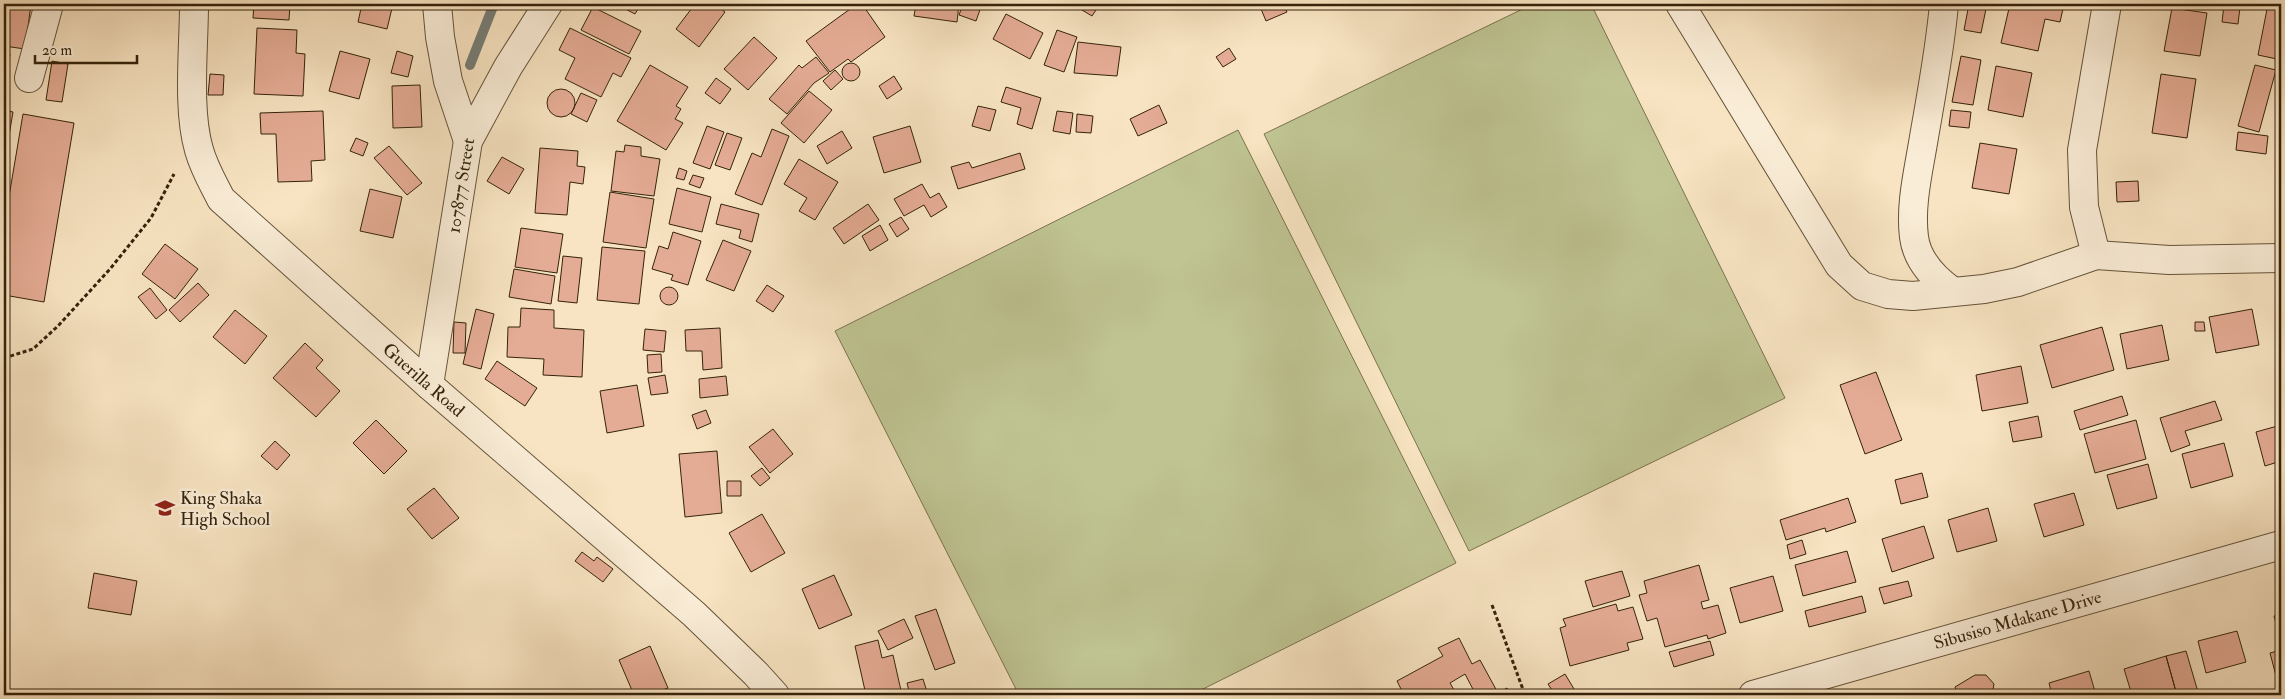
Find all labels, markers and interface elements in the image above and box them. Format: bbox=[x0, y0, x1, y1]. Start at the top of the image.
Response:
scale bar bbox=[35, 32, 138, 64]
text: 20 m bbox=[42, 41, 72, 60]
street label: 107877 Street bbox=[442, 136, 480, 235]
street label: Guerilla Road bbox=[378, 338, 469, 423]
place label: King Shaka High School bbox=[180, 487, 271, 531]
school or university icon: King Shaka High School bbox=[154, 497, 176, 519]
street label: Sibusiso Mdakane Drive bbox=[1931, 585, 2105, 655]

